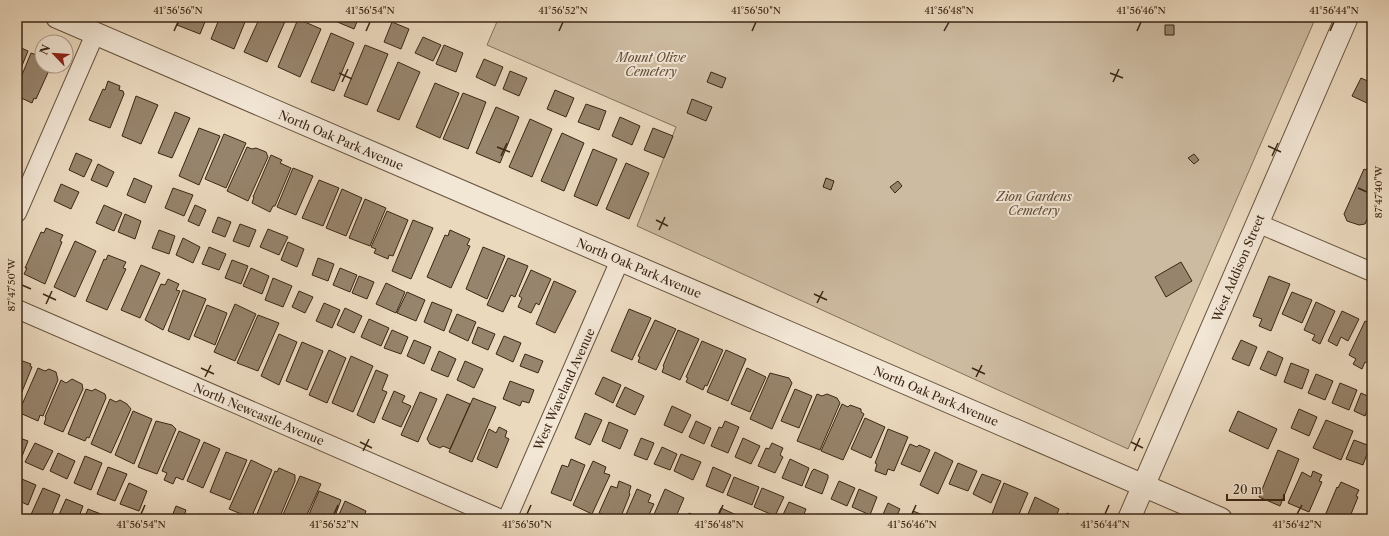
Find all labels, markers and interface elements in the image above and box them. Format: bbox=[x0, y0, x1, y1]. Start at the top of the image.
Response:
text: 41°56'56"N bbox=[153, 4, 203, 17]
text: 41°56'54"N bbox=[345, 4, 395, 17]
text: 41°56'52"N bbox=[538, 4, 588, 17]
text: 41°56'50"N bbox=[731, 4, 781, 17]
text: 41°56'48"N bbox=[924, 4, 974, 17]
text: 41°56'46"N bbox=[1116, 4, 1166, 17]
text: 41°56'44"N bbox=[1309, 4, 1359, 17]
north arrow bbox=[34, 34, 74, 74]
text: N bbox=[37, 42, 53, 57]
park label: Mount Olive Cemetery bbox=[614, 50, 687, 79]
street label: North Oak Park Avenue bbox=[276, 107, 406, 173]
text: 87°47'40"W bbox=[1372, 165, 1385, 218]
park label: Zion Gardens Cemetery bbox=[995, 189, 1073, 218]
street label: West Addison Street bbox=[1208, 211, 1268, 325]
street label: North Oak Park Avenue bbox=[574, 235, 704, 301]
text: 87°47'50"W bbox=[5, 258, 18, 311]
street label: West Waveland Avenue bbox=[530, 325, 598, 453]
street label: North Oak Park Avenue bbox=[871, 363, 1001, 429]
street label: North Newcastle Avenue bbox=[191, 380, 327, 448]
scale bar bbox=[1227, 476, 1284, 502]
text: 20 m bbox=[1233, 482, 1262, 497]
text: 41°56'54"N bbox=[116, 518, 166, 531]
text: 41°56'52"N bbox=[309, 518, 359, 531]
text: 41°56'50"N bbox=[502, 518, 552, 531]
text: 41°56'48"N bbox=[694, 518, 744, 531]
text: 41°56'46"N bbox=[887, 518, 937, 531]
text: 41°56'44"N bbox=[1080, 518, 1130, 531]
text: 41°56'42"N bbox=[1272, 518, 1322, 531]

